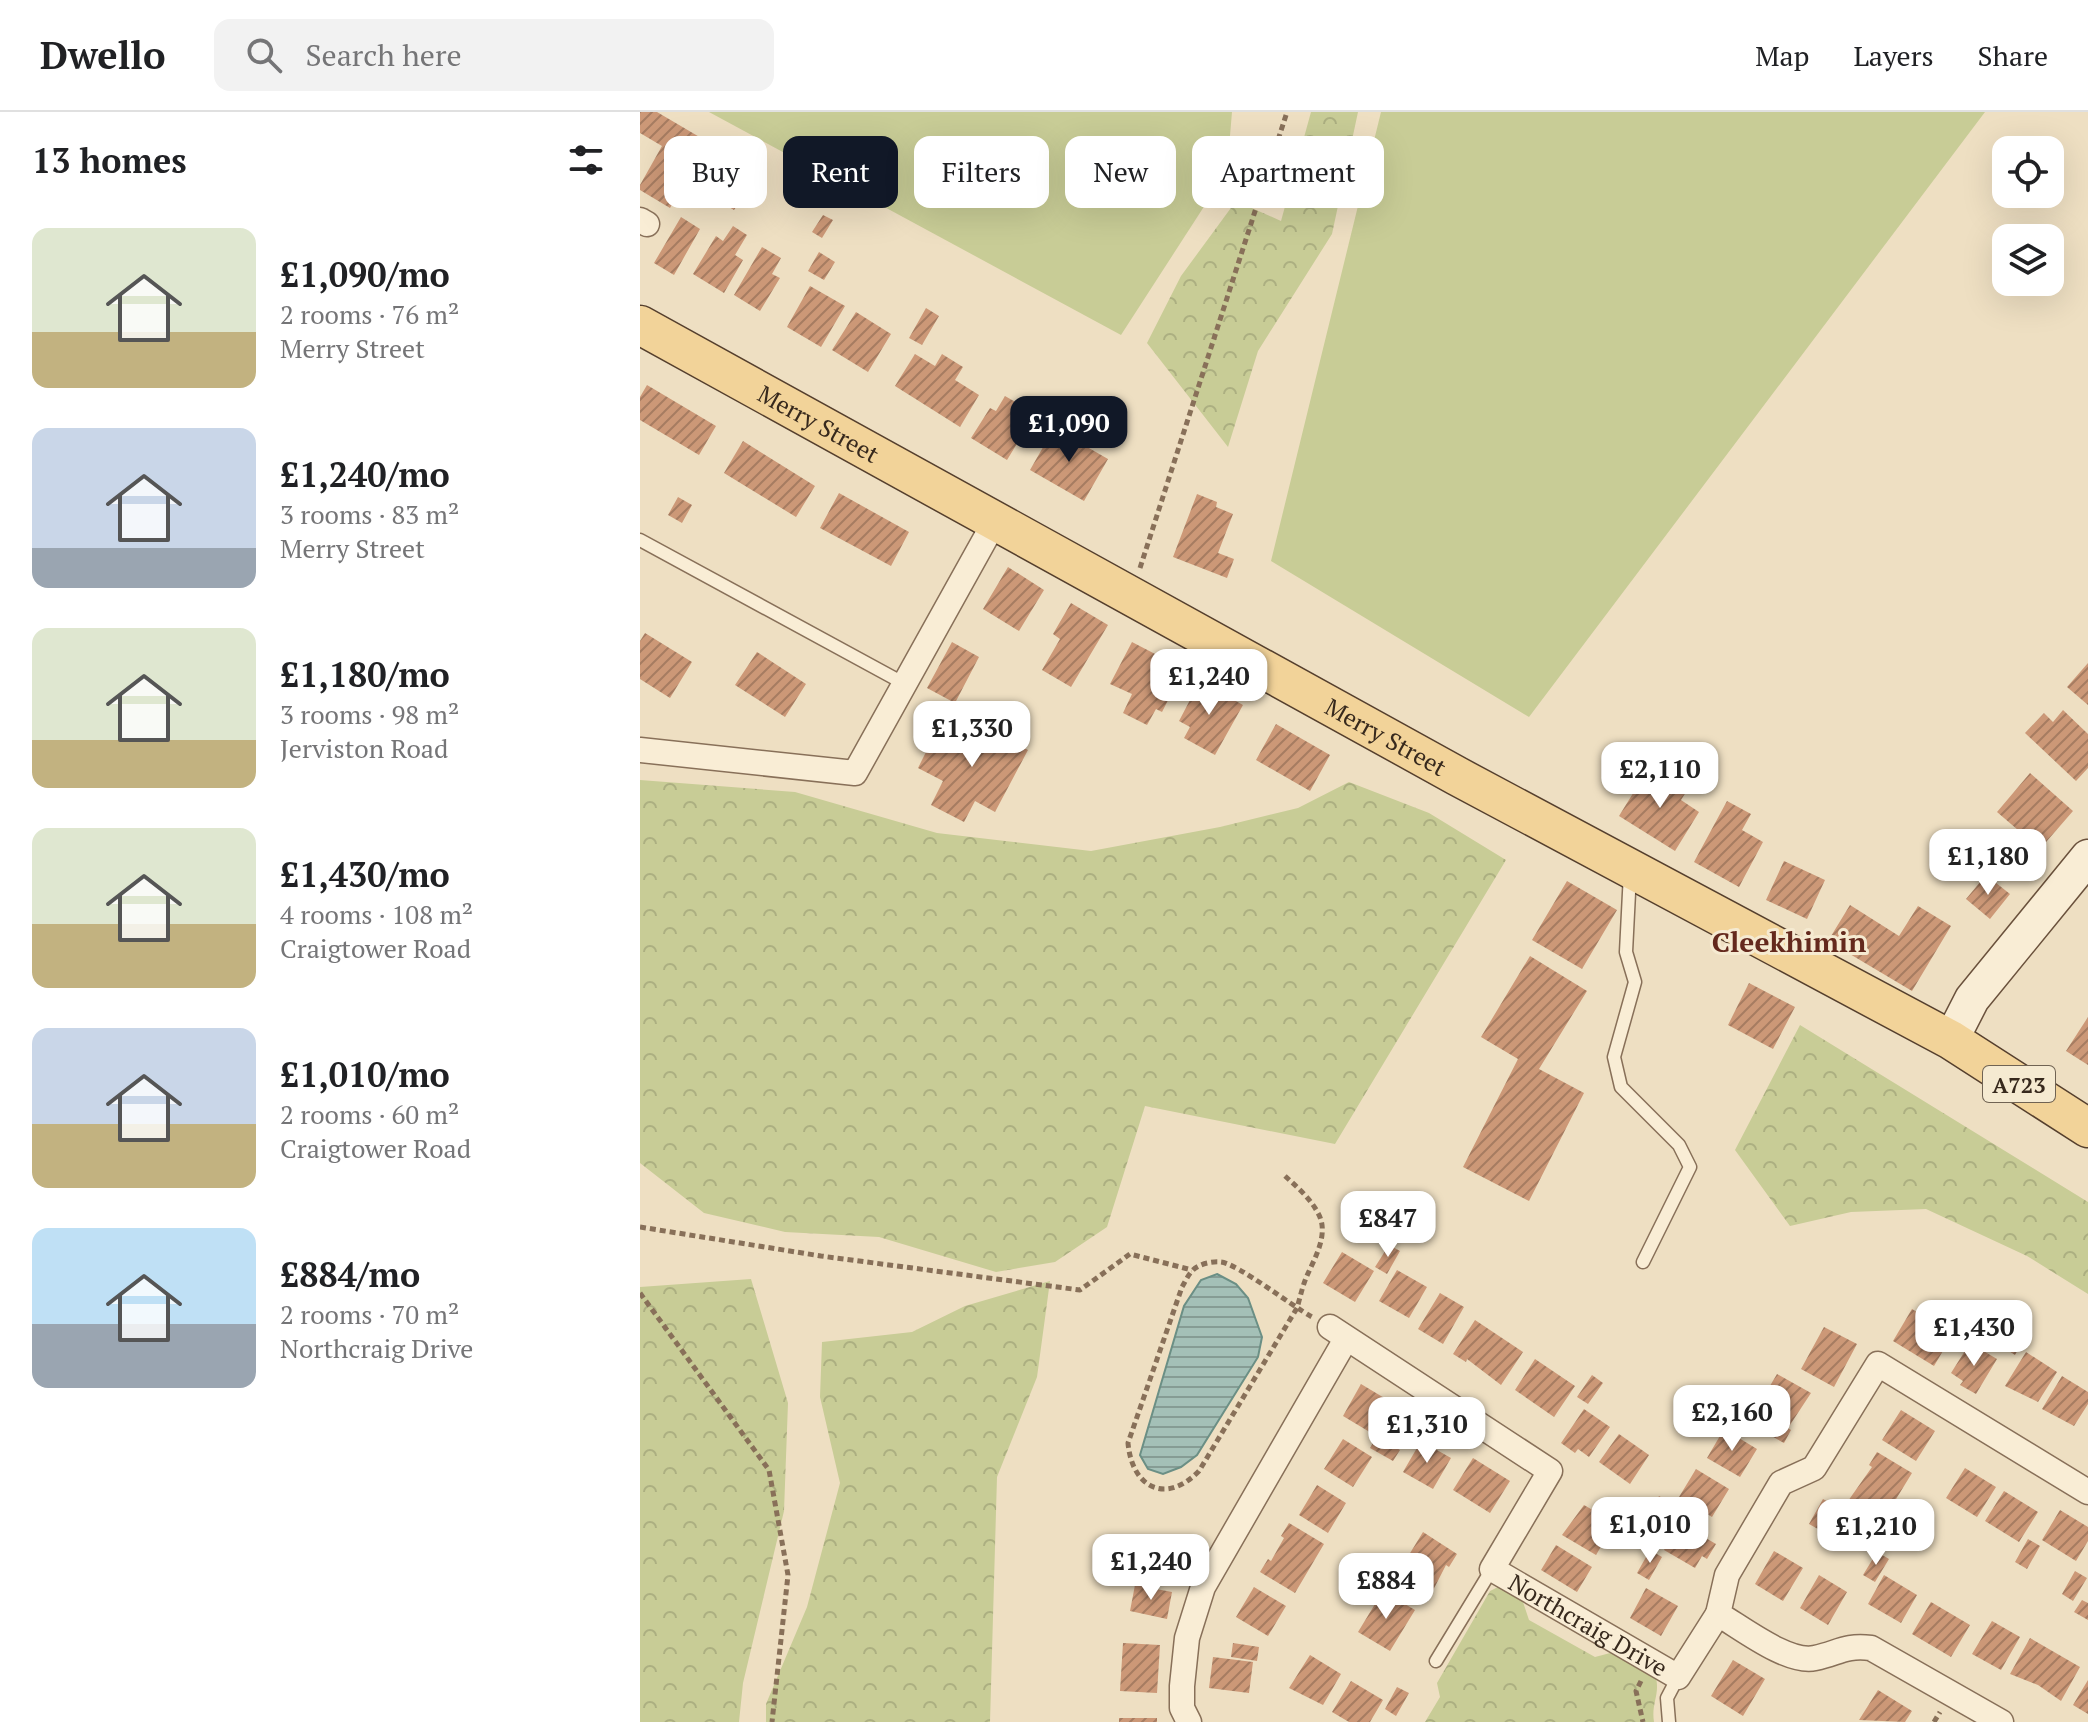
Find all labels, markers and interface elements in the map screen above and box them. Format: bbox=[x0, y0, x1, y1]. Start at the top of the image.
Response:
search box bbox=[214, 19, 774, 91]
text: Dwello bbox=[40, 30, 166, 80]
icon: search bbox=[242, 33, 286, 77]
text: Search here bbox=[306, 35, 462, 75]
text: Map bbox=[1755, 37, 1809, 74]
text: Layers bbox=[1853, 37, 1934, 74]
text: Share bbox=[1978, 37, 2048, 74]
chip: Buy bbox=[664, 136, 767, 208]
chip: Rent bbox=[783, 136, 898, 208]
chip: Filters bbox=[914, 136, 1049, 208]
chip: New bbox=[1065, 136, 1176, 208]
chip: Apartment bbox=[1192, 136, 1384, 208]
map controls bbox=[1992, 136, 2064, 296]
button: locate bbox=[1992, 136, 2064, 208]
text: 13 homes bbox=[32, 138, 187, 183]
icon: filters bbox=[564, 138, 608, 182]
button: layers bbox=[1992, 224, 2064, 296]
text: £1,090/mo bbox=[280, 252, 450, 297]
icon: home bbox=[96, 260, 192, 356]
text: 2 rooms · 76 m² bbox=[280, 297, 459, 331]
text: Merry Street bbox=[280, 331, 425, 365]
street label: Merry Street bbox=[752, 377, 885, 470]
pin: £1,090 bbox=[1004, 396, 1134, 464]
text: £1,090 bbox=[1028, 405, 1110, 439]
text: £1,240/mo bbox=[280, 452, 450, 497]
icon: home bbox=[96, 460, 192, 556]
text: 3 rooms · 83 m² bbox=[280, 497, 459, 531]
text: Merry Street bbox=[280, 531, 425, 565]
pin: £1,240 bbox=[1144, 649, 1274, 717]
text: £1,180/mo bbox=[280, 652, 450, 697]
text: £1,240 bbox=[1168, 658, 1250, 692]
icon: home bbox=[96, 660, 192, 756]
street label: Merry Street bbox=[1320, 690, 1452, 783]
text: 3 rooms · 98 m² bbox=[280, 697, 459, 731]
pin: £1,330 bbox=[907, 701, 1037, 769]
text: £1,330 bbox=[931, 710, 1013, 744]
text: Jerviston Road bbox=[280, 731, 448, 765]
pin: £2,110 bbox=[1595, 742, 1725, 810]
text: £2,110 bbox=[1619, 751, 1701, 785]
pin: £1,180 bbox=[1923, 829, 2053, 897]
text: £1,180 bbox=[1947, 838, 2029, 872]
text: £1,430/mo bbox=[280, 852, 450, 897]
icon: home bbox=[96, 860, 192, 956]
text: 4 rooms · 108 m² bbox=[280, 897, 473, 931]
district label: Cleekhimin bbox=[1712, 923, 1866, 960]
text: Craigtower Road bbox=[280, 931, 471, 965]
text: £1,010/mo bbox=[280, 1052, 450, 1097]
icon: home bbox=[96, 1060, 192, 1156]
road number: A723 bbox=[1983, 1066, 2055, 1102]
text: 2 rooms · 60 m² bbox=[280, 1097, 459, 1131]
text: Craigtower Road bbox=[280, 1131, 471, 1165]
pin: £847 bbox=[1341, 1191, 1435, 1259]
text: £847 bbox=[1359, 1200, 1417, 1234]
text: £884/mo bbox=[280, 1252, 420, 1297]
icon: home bbox=[96, 1260, 192, 1356]
text: 2 rooms · 70 m² bbox=[280, 1297, 459, 1331]
pin: £1,430 bbox=[1909, 1300, 2039, 1368]
text: £1,430 bbox=[1933, 1309, 2015, 1343]
text: Northcraig Drive bbox=[280, 1331, 473, 1365]
pin: £2,160 bbox=[1667, 1385, 1797, 1453]
text: £2,160 bbox=[1691, 1394, 1773, 1428]
pin: £1,310 bbox=[1362, 1397, 1492, 1465]
text: £1,310 bbox=[1386, 1406, 1468, 1440]
pin: £1,010 bbox=[1585, 1497, 1715, 1565]
pin: £1,210 bbox=[1811, 1499, 1941, 1567]
text: £1,010 bbox=[1609, 1506, 1691, 1540]
text: £1,210 bbox=[1835, 1508, 1917, 1542]
pin: £1,240 bbox=[1086, 1534, 1216, 1602]
text: £1,240 bbox=[1110, 1543, 1192, 1577]
pin: £884 bbox=[1339, 1553, 1433, 1621]
text: £884 bbox=[1357, 1562, 1415, 1596]
street label: Northcraig Drive bbox=[1503, 1566, 1673, 1684]

